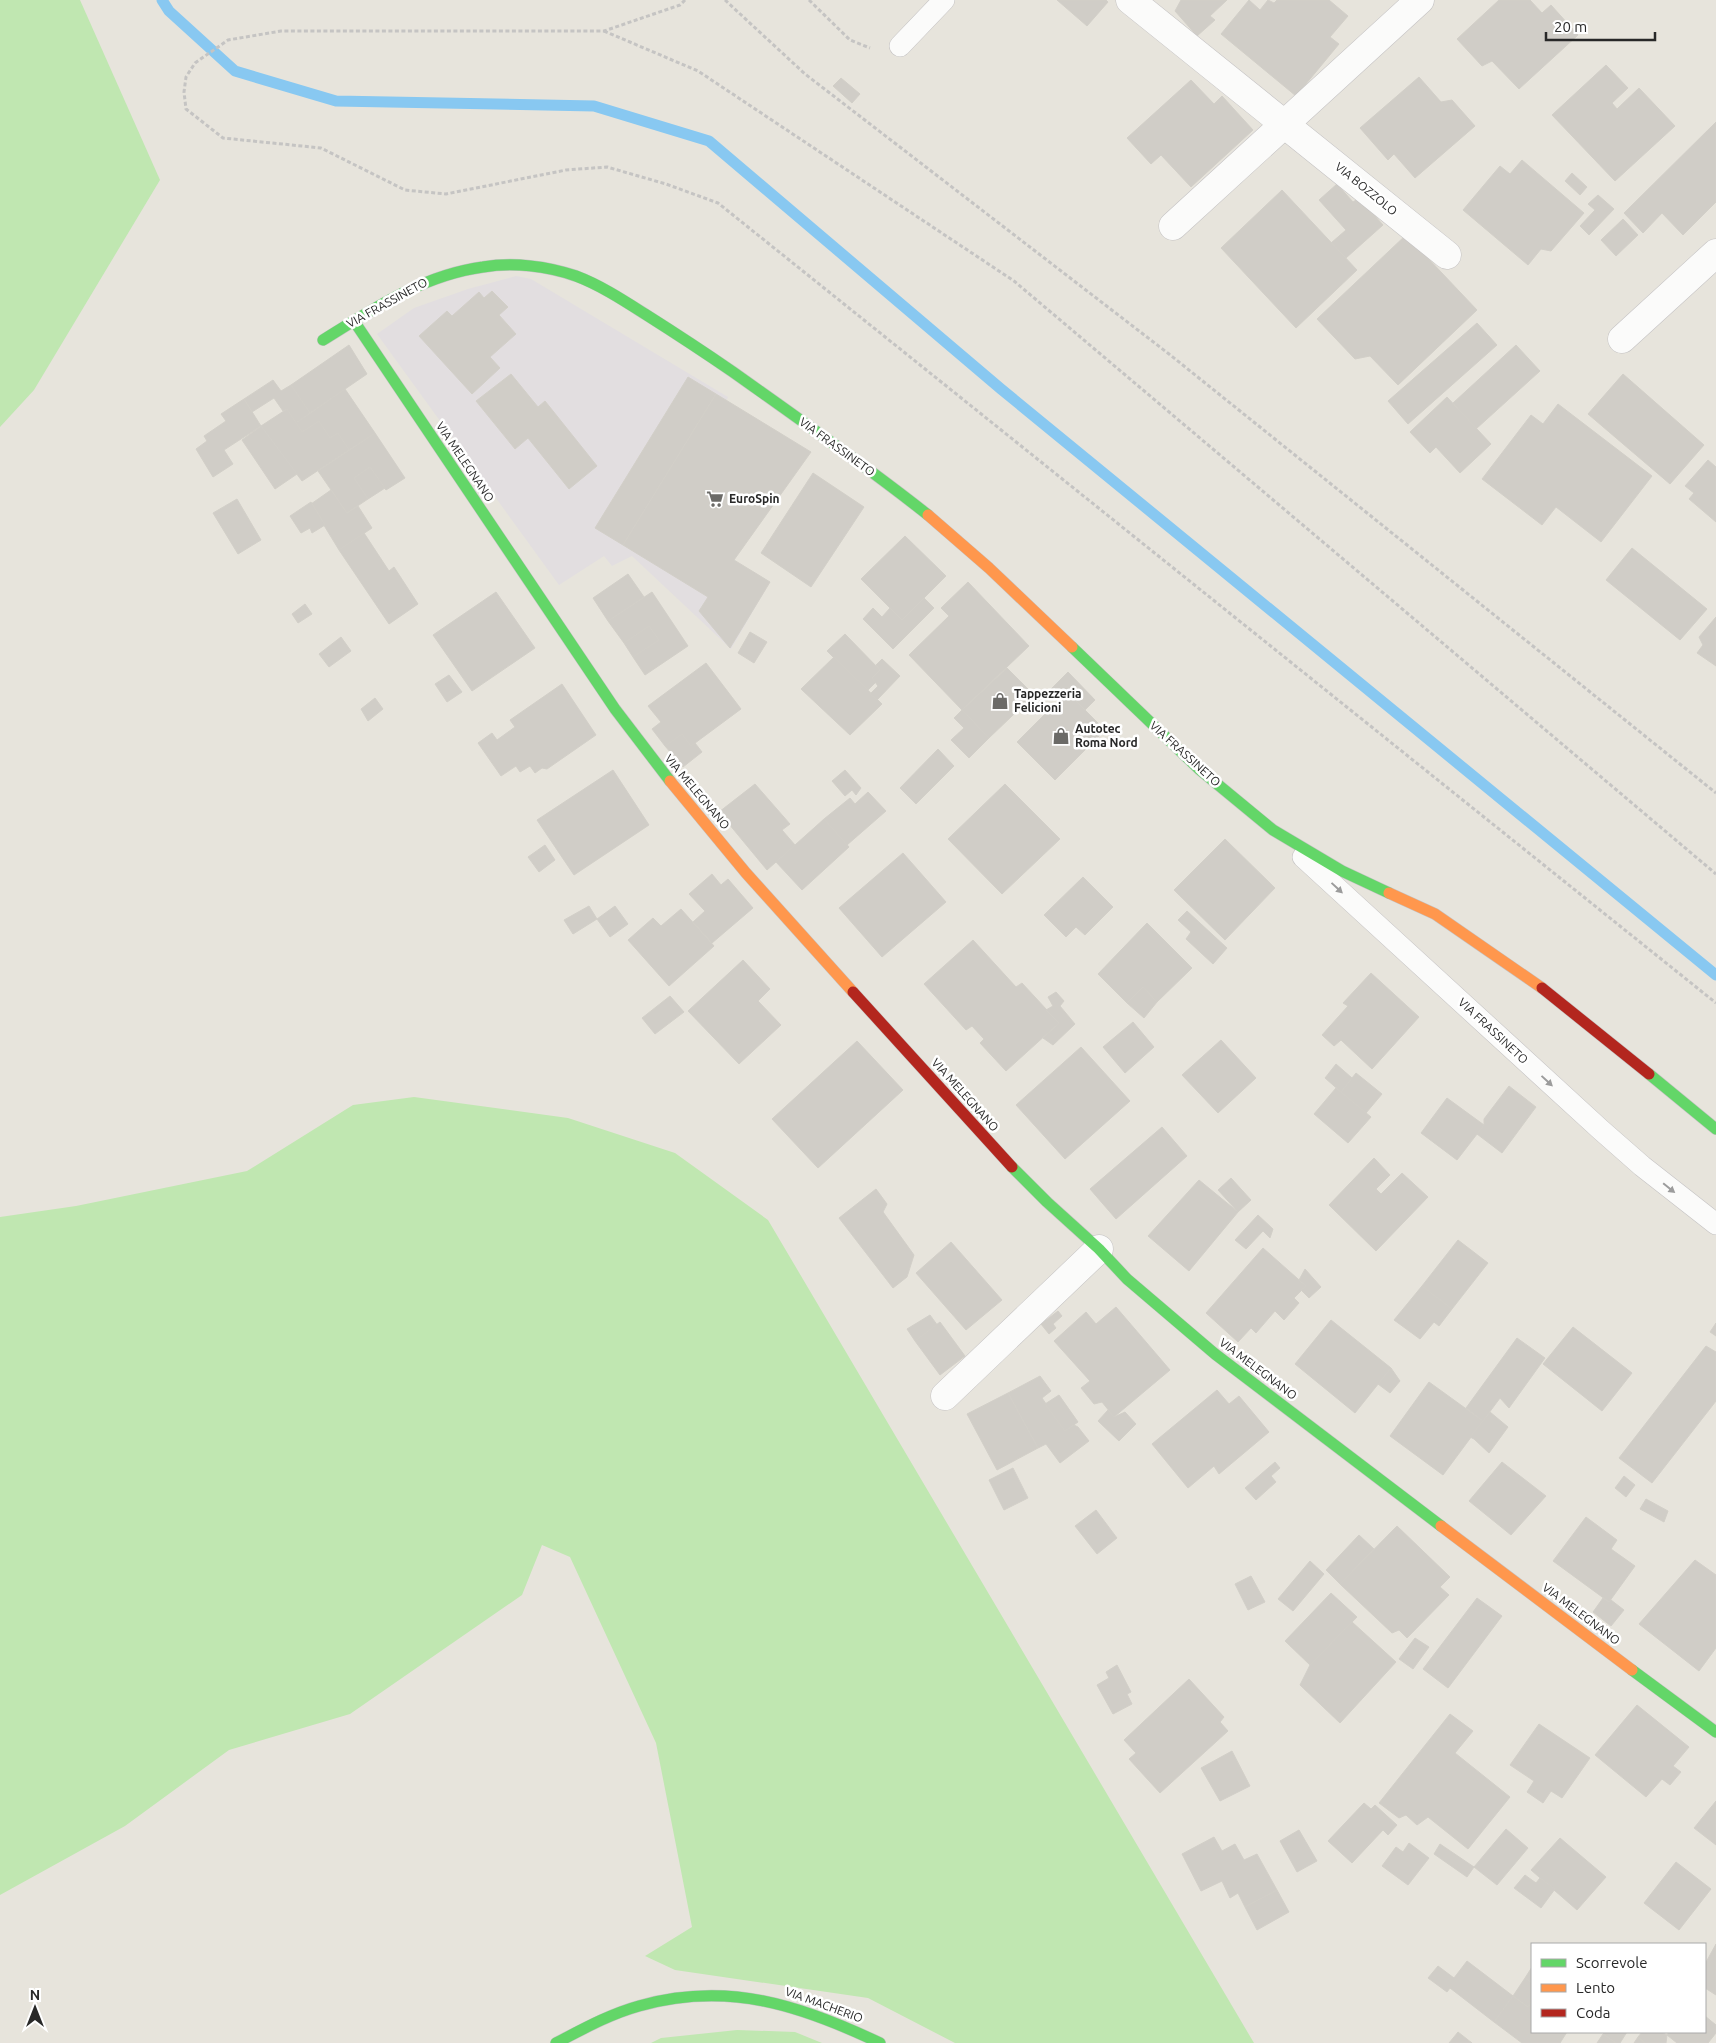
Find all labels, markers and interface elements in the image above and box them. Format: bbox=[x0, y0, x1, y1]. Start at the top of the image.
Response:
scale bar bbox=[1546, 10, 1655, 42]
text: 20 m bbox=[1554, 18, 1587, 35]
street label: VIA BOZZOLO bbox=[1333, 160, 1400, 218]
street label: VIA FRASSINETO bbox=[344, 275, 429, 330]
street label: VIA FRASSINETO bbox=[797, 415, 878, 478]
street label: VIA MELEGNANO bbox=[434, 419, 497, 504]
supermarket icon: EuroSpin bbox=[705, 489, 725, 509]
place label: EuroSpin bbox=[729, 492, 780, 505]
place label: Tappezzeria Felicioni bbox=[1014, 687, 1082, 714]
shop icon: Tappezzeria Felicioni bbox=[990, 691, 1010, 711]
street label: VIA FRASSINETO bbox=[1148, 719, 1223, 789]
place label: Autotec Roma Nord bbox=[1075, 722, 1138, 749]
shop icon: Autotec Roma Nord bbox=[1051, 726, 1071, 746]
street label: VIA MELEGNANO bbox=[662, 752, 732, 832]
one-way arrow bbox=[1330, 882, 1342, 894]
street label: VIA FRASSINETO bbox=[1456, 995, 1531, 1066]
street label: VIA MELEGNANO bbox=[929, 1056, 1001, 1134]
one-way arrow bbox=[1540, 1075, 1552, 1087]
one-way arrow bbox=[1662, 1182, 1675, 1193]
street label: VIA MELEGNANO bbox=[1217, 1335, 1299, 1402]
street label: VIA MELEGNANO bbox=[1540, 1580, 1622, 1647]
legend bbox=[1531, 1943, 1706, 2033]
text: Scorrevole bbox=[1576, 1954, 1647, 1971]
text: Lento bbox=[1576, 1979, 1615, 1996]
north arrow bbox=[10, 1983, 60, 2033]
street label: VIA MACHERIO bbox=[784, 1984, 865, 2025]
text: N bbox=[30, 1987, 40, 2003]
text: Coda bbox=[1576, 2004, 1610, 2021]

